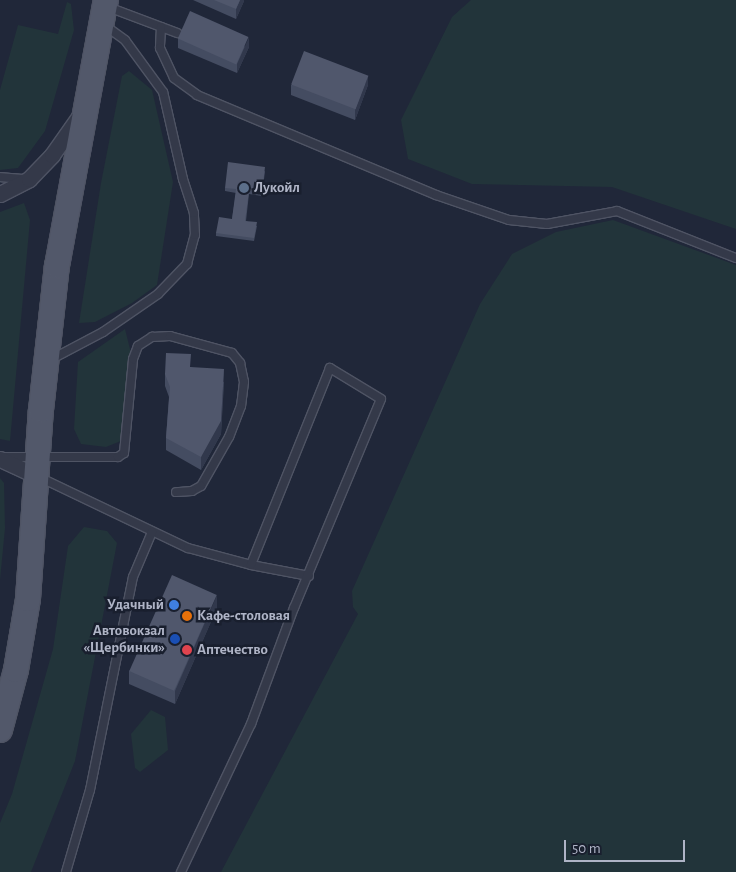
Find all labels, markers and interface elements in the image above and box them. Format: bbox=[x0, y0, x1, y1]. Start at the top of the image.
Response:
place label: Лукойл bbox=[254, 179, 300, 197]
marker: Лукойл bbox=[238, 182, 250, 194]
place label: Удачный bbox=[107, 596, 164, 614]
marker: Удачный bbox=[168, 599, 180, 611]
place label: Кафе-столовая bbox=[197, 607, 290, 625]
marker: Кафе-столовая bbox=[181, 610, 193, 622]
place label: Автовокзал «Щербинки» bbox=[83, 621, 165, 656]
marker: Автовокзал «Щербинки» bbox=[169, 633, 181, 645]
place label: Аптечество bbox=[197, 641, 268, 659]
marker: Аптечество bbox=[181, 644, 193, 656]
scale bar bbox=[566, 830, 687, 862]
text: 50 m bbox=[572, 841, 601, 856]

